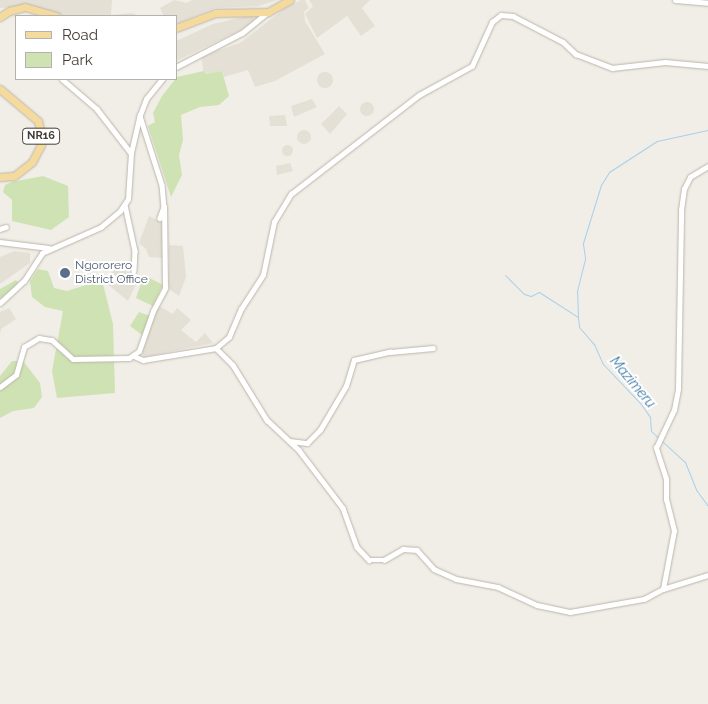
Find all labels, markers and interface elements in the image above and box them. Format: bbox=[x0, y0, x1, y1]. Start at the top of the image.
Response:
legend bbox=[15, 15, 178, 80]
text: Road bbox=[62, 26, 98, 44]
text: Park bbox=[62, 51, 93, 69]
road number: NR16 bbox=[21, 128, 61, 144]
place label: Ngororero District Office bbox=[75, 259, 148, 287]
marker: Ngororero District Office bbox=[59, 267, 71, 279]
water label: Mazimeru bbox=[607, 353, 659, 411]

